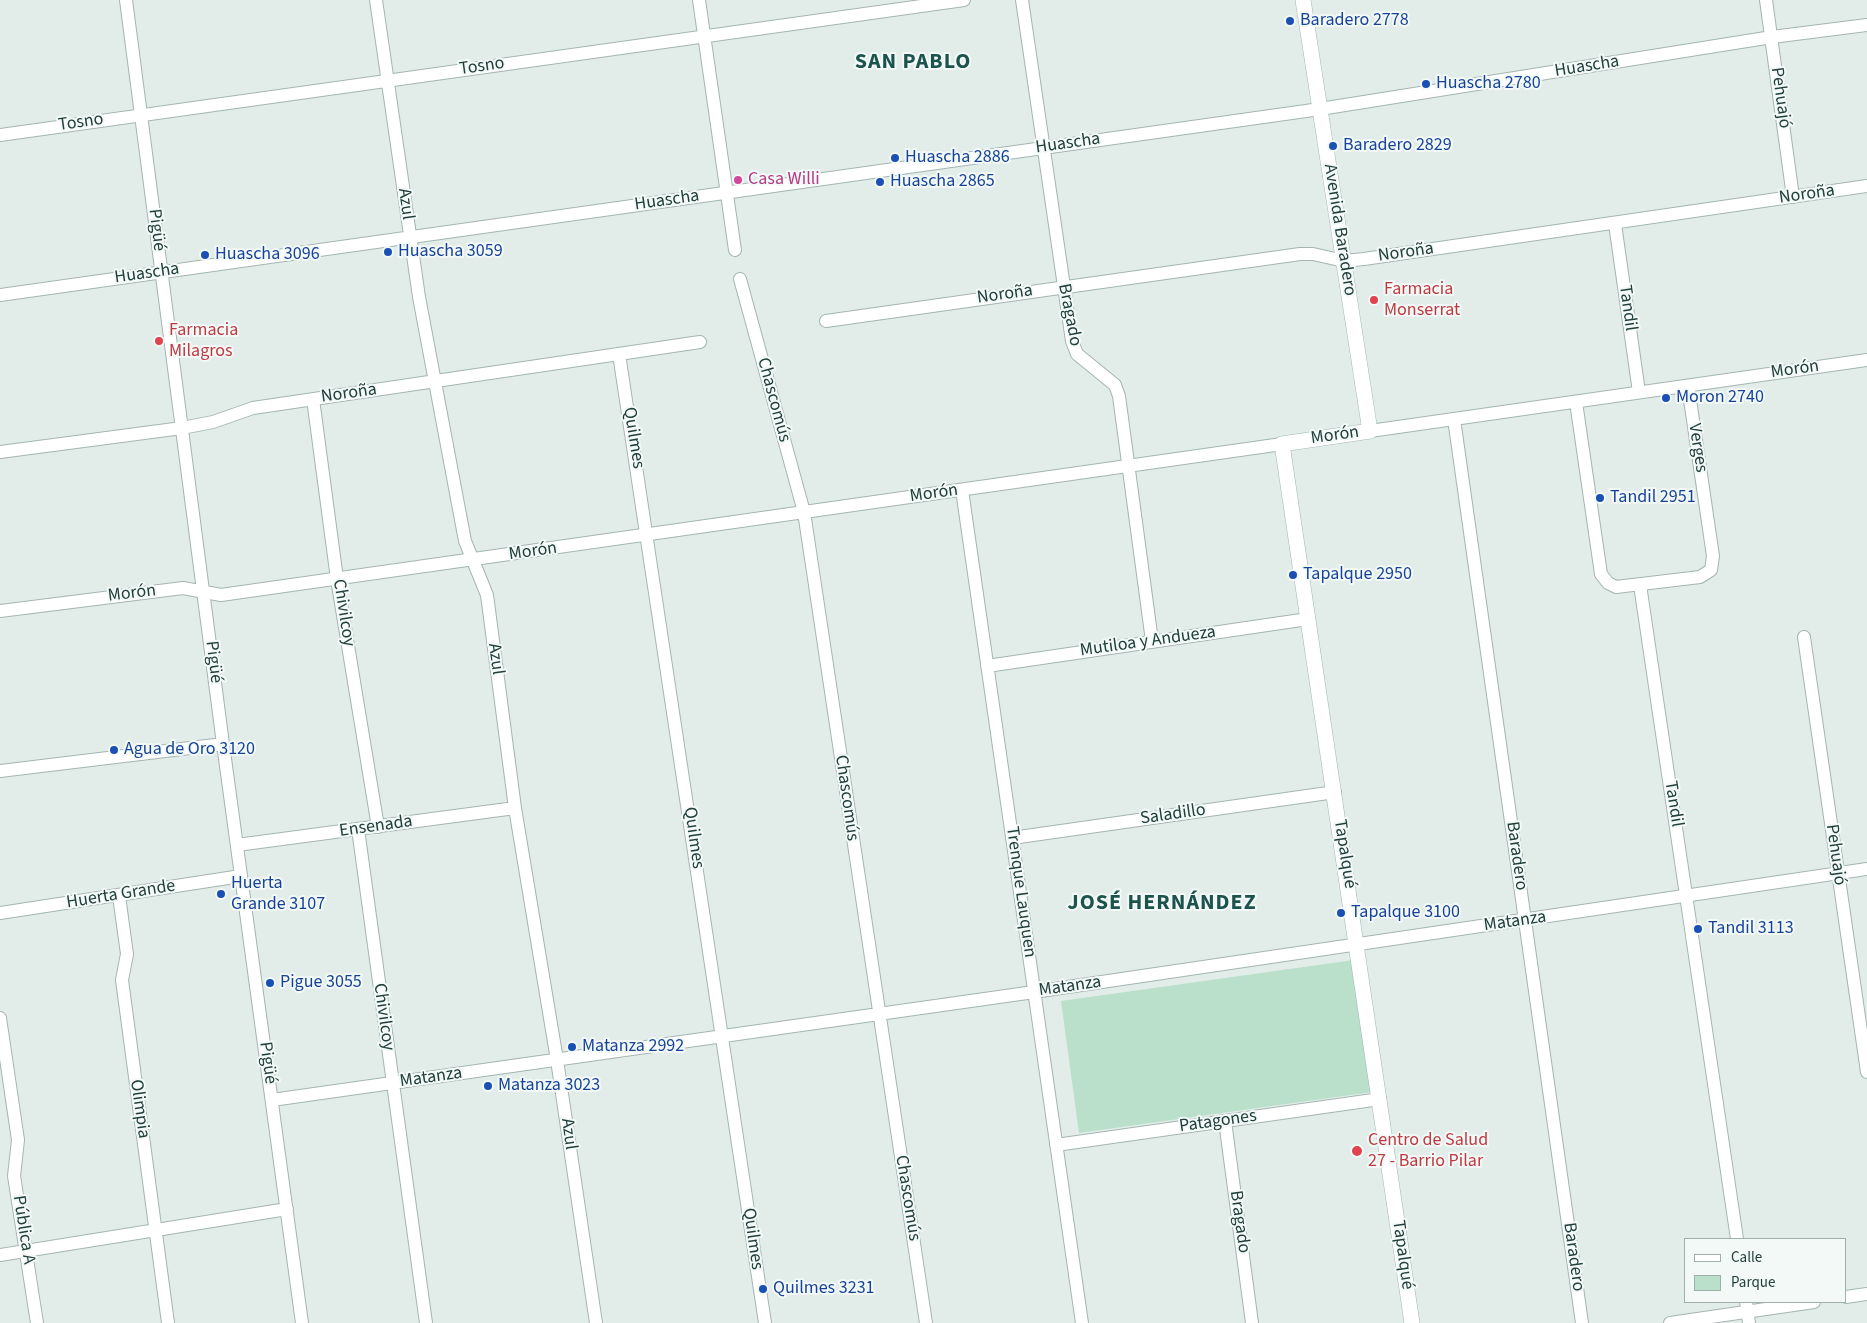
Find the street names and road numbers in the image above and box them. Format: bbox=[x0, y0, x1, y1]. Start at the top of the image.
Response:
street label: Huascha bbox=[1553, 51, 1621, 83]
street label: Tosno bbox=[458, 53, 506, 81]
street label: Pehuajó bbox=[1765, 66, 1795, 130]
street label: Tosno bbox=[57, 109, 105, 137]
street label: Huascha bbox=[1034, 129, 1102, 159]
street label: Avenida Baradero bbox=[1318, 163, 1360, 297]
street label: Noroña bbox=[1778, 180, 1836, 210]
street label: Huascha bbox=[633, 186, 701, 216]
street label: Azul bbox=[392, 187, 418, 221]
street label: Pigüé bbox=[143, 208, 169, 252]
street label: Noroña bbox=[1377, 238, 1435, 268]
street label: Huascha bbox=[113, 259, 181, 289]
street label: Noroña bbox=[976, 280, 1034, 310]
street label: Bragado bbox=[1052, 282, 1086, 348]
street label: Tandil bbox=[1613, 284, 1641, 332]
street label: Chascomús bbox=[751, 355, 795, 445]
street label: Morón bbox=[1769, 356, 1821, 384]
street label: Noroña bbox=[320, 379, 378, 409]
street label: Quilmes bbox=[617, 406, 649, 470]
street label: Morón bbox=[1309, 422, 1361, 450]
street label: Verges bbox=[1682, 422, 1712, 474]
street label: Morón bbox=[908, 480, 960, 508]
street label: Morón bbox=[507, 538, 559, 566]
street label: Chivilcoy bbox=[327, 578, 359, 648]
street label: Morón bbox=[107, 580, 157, 608]
street label: Mutiloa y Andueza bbox=[1079, 622, 1217, 662]
street label: Pigüé bbox=[200, 640, 226, 684]
street label: Azul bbox=[482, 642, 508, 676]
street label: Chascomús bbox=[829, 754, 863, 842]
street label: Tandil bbox=[1659, 779, 1687, 829]
street label: Saladillo bbox=[1139, 800, 1207, 830]
street label: Quilmes bbox=[678, 806, 708, 870]
street label: Ensenada bbox=[338, 811, 414, 843]
street label: Tapalqué bbox=[1328, 818, 1360, 890]
street label: Baradero bbox=[1500, 820, 1532, 892]
street label: Pehuajó bbox=[1820, 823, 1850, 887]
street label: Trenque Lauquen bbox=[1000, 825, 1040, 959]
street label: Huerta Grande bbox=[65, 876, 177, 914]
street label: Matanza bbox=[1482, 907, 1548, 937]
street label: Matanza bbox=[1037, 972, 1103, 1002]
street label: Chivilcoy bbox=[368, 982, 398, 1052]
street label: Pigüé bbox=[253, 1040, 281, 1086]
street label: Matanza bbox=[398, 1063, 464, 1093]
street label: Olimpia bbox=[124, 1078, 154, 1140]
street label: Patagones bbox=[1178, 1106, 1258, 1138]
street label: Azul bbox=[555, 1117, 581, 1151]
street label: Chascomús bbox=[890, 1154, 924, 1242]
street label: Bragado bbox=[1224, 1189, 1254, 1255]
street label: Pública A bbox=[7, 1194, 39, 1266]
street label: Quilmes bbox=[737, 1207, 767, 1271]
street label: Tapalqué bbox=[1386, 1219, 1418, 1291]
street label: Baradero bbox=[1557, 1221, 1589, 1293]

